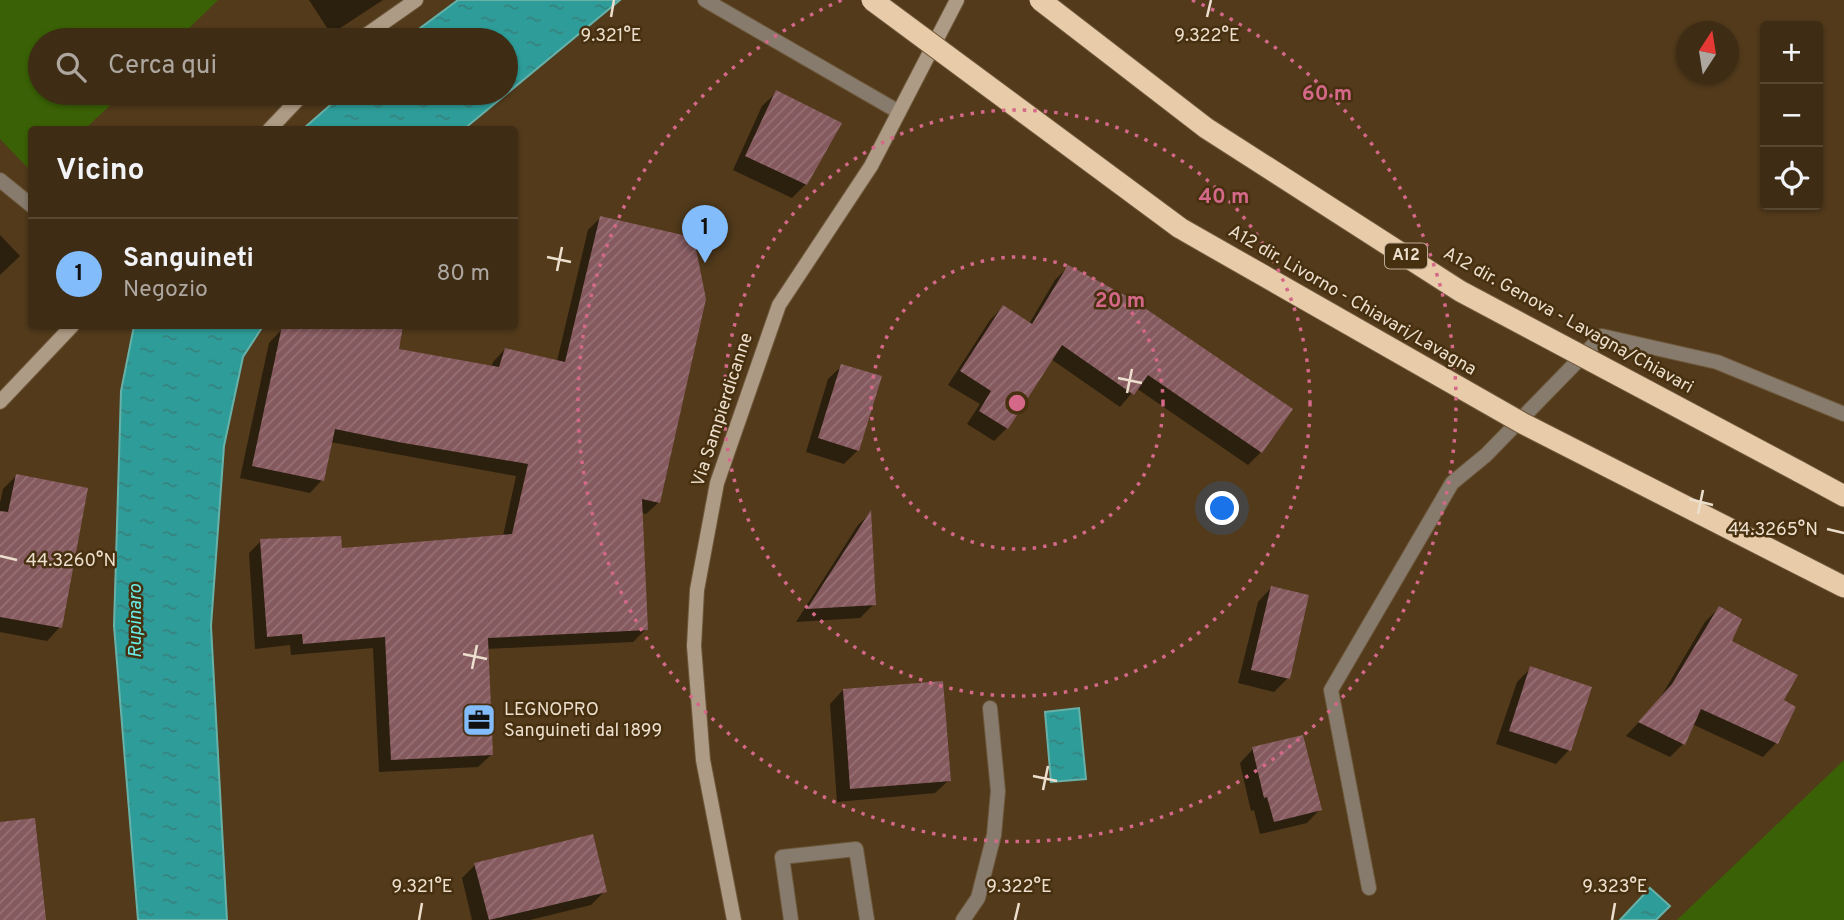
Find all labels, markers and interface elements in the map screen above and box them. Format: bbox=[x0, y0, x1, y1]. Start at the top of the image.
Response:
north arrow bbox=[1676, 21, 1739, 84]
map controls bbox=[1760, 21, 1823, 210]
button: + bbox=[1760, 21, 1823, 84]
text: 9.321°E bbox=[580, 25, 642, 48]
text: 9.322°E bbox=[1174, 25, 1240, 48]
search box bbox=[28, 28, 518, 105]
icon: search bbox=[52, 48, 90, 86]
text: Cerca qui bbox=[108, 50, 217, 83]
text: 60 m bbox=[1302, 81, 1352, 108]
button: − bbox=[1760, 84, 1823, 147]
button: locate bbox=[1760, 147, 1823, 210]
text: Vicino bbox=[56, 153, 145, 190]
text: 40 m bbox=[1199, 184, 1249, 211]
pin: 1 bbox=[682, 205, 728, 263]
street label: A12 dir. Livorno - Chiavari/Lavagna bbox=[1224, 220, 1480, 382]
text: Sanguineti bbox=[123, 243, 254, 276]
street label: A12 dir. Genova - Lavagna/Chiavari bbox=[1439, 243, 1697, 399]
road number: A12 bbox=[1385, 244, 1427, 268]
text: 1 bbox=[74, 260, 84, 289]
text: 80 m bbox=[437, 260, 490, 289]
text: Negozio bbox=[123, 276, 208, 305]
text: 20 m bbox=[1095, 288, 1145, 315]
street label: Via Sampierdicanne bbox=[687, 330, 759, 490]
centre of rings bbox=[1005, 391, 1029, 415]
your location bbox=[1205, 491, 1239, 525]
text: 44.3265°N bbox=[1728, 519, 1818, 542]
text: 44.3260°N bbox=[26, 550, 116, 573]
water label: Rupinaro bbox=[124, 583, 148, 658]
place label: LEGNOPRO Sanguineti dal 1899 bbox=[504, 699, 662, 743]
office icon: LEGNOPRO Sanguineti dal 1899 bbox=[460, 701, 498, 739]
text: 9.321°E bbox=[391, 876, 453, 899]
text: 9.322°E bbox=[986, 876, 1052, 899]
text: 9.323°E bbox=[1582, 876, 1648, 899]

